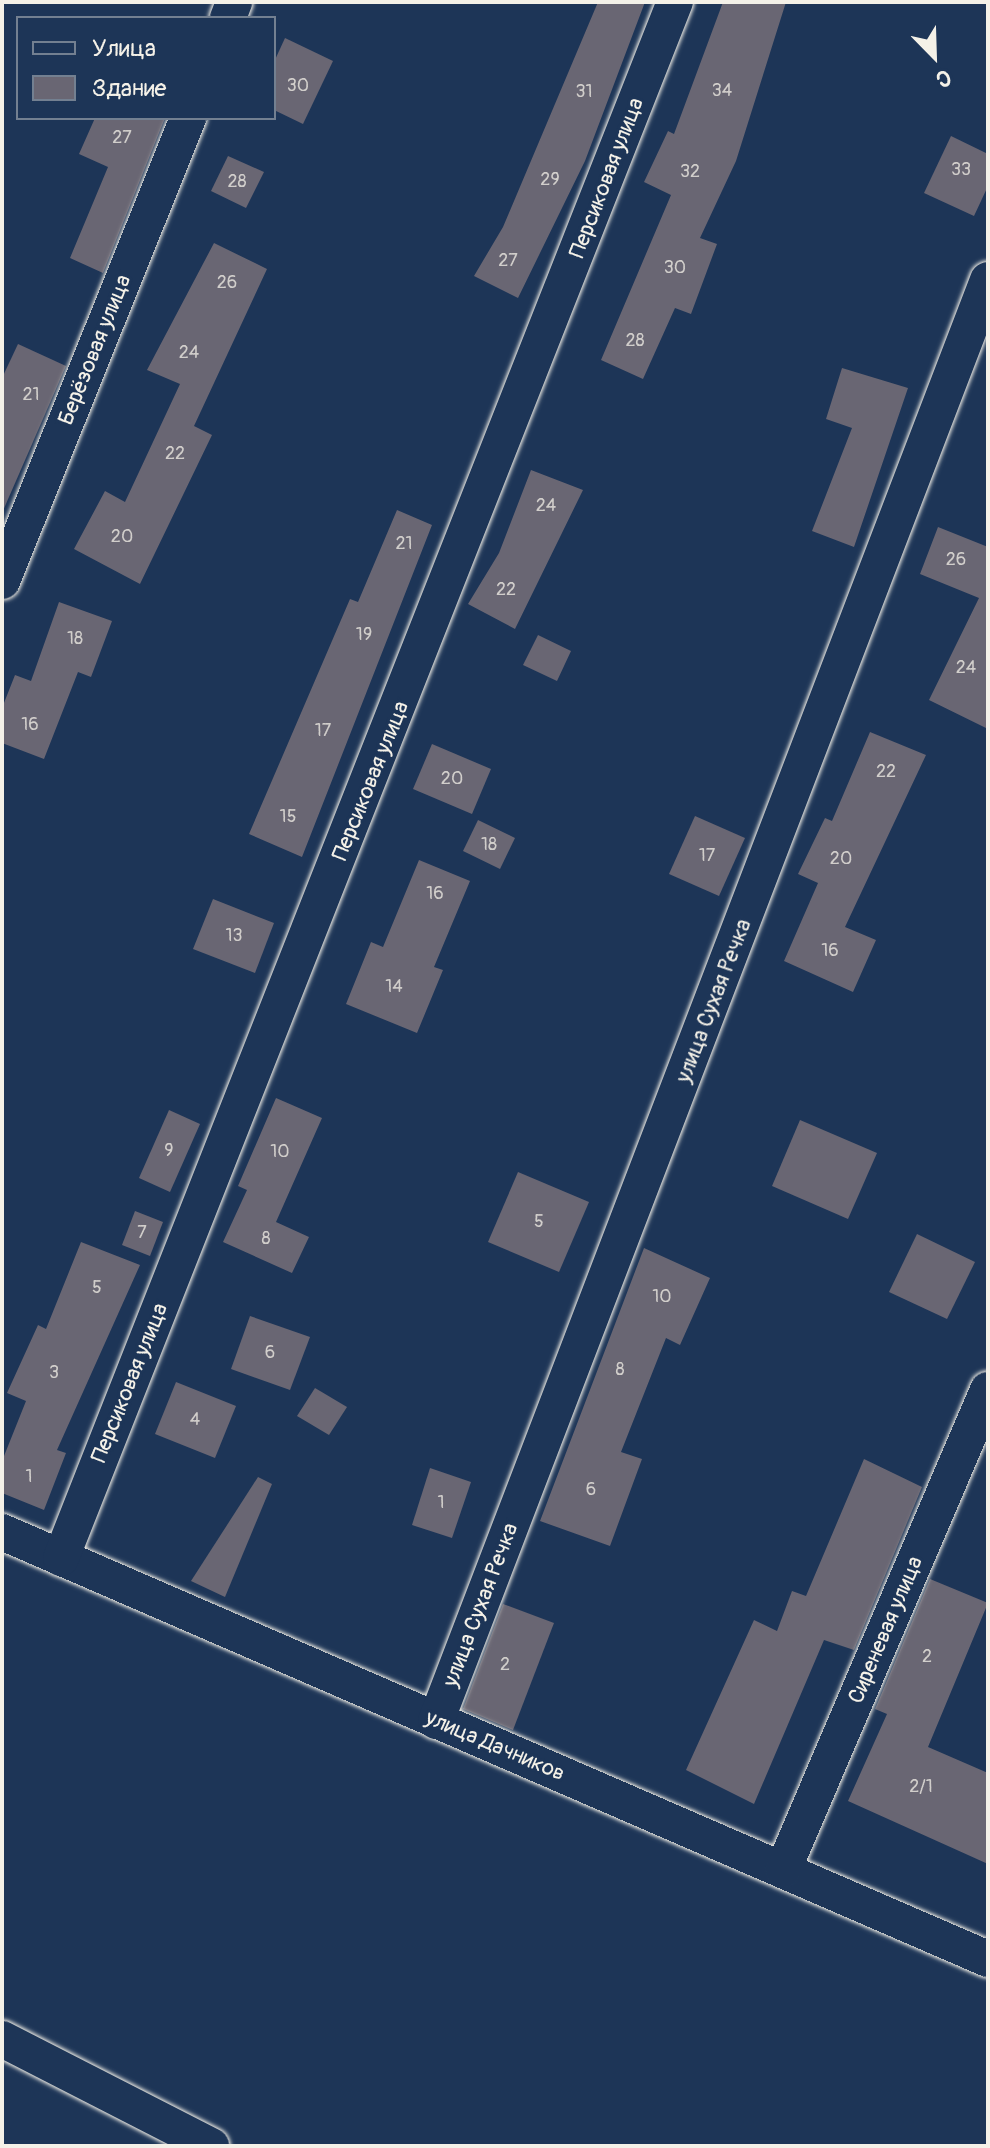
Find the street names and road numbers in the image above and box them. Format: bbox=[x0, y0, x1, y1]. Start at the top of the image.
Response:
street label: Персиковая улица bbox=[564, 94, 650, 262]
street label: Берёзовая улица bbox=[53, 271, 137, 429]
street label: Персиковая улица bbox=[327, 697, 415, 865]
street label: улица Сухая Речка bbox=[671, 915, 757, 1087]
street label: Персиковая улица bbox=[86, 1299, 174, 1467]
street label: улица Сухая Речка bbox=[438, 1519, 524, 1691]
street label: Сиреневая улица bbox=[843, 1552, 929, 1708]
street label: улица Дачников bbox=[421, 1705, 569, 1787]

